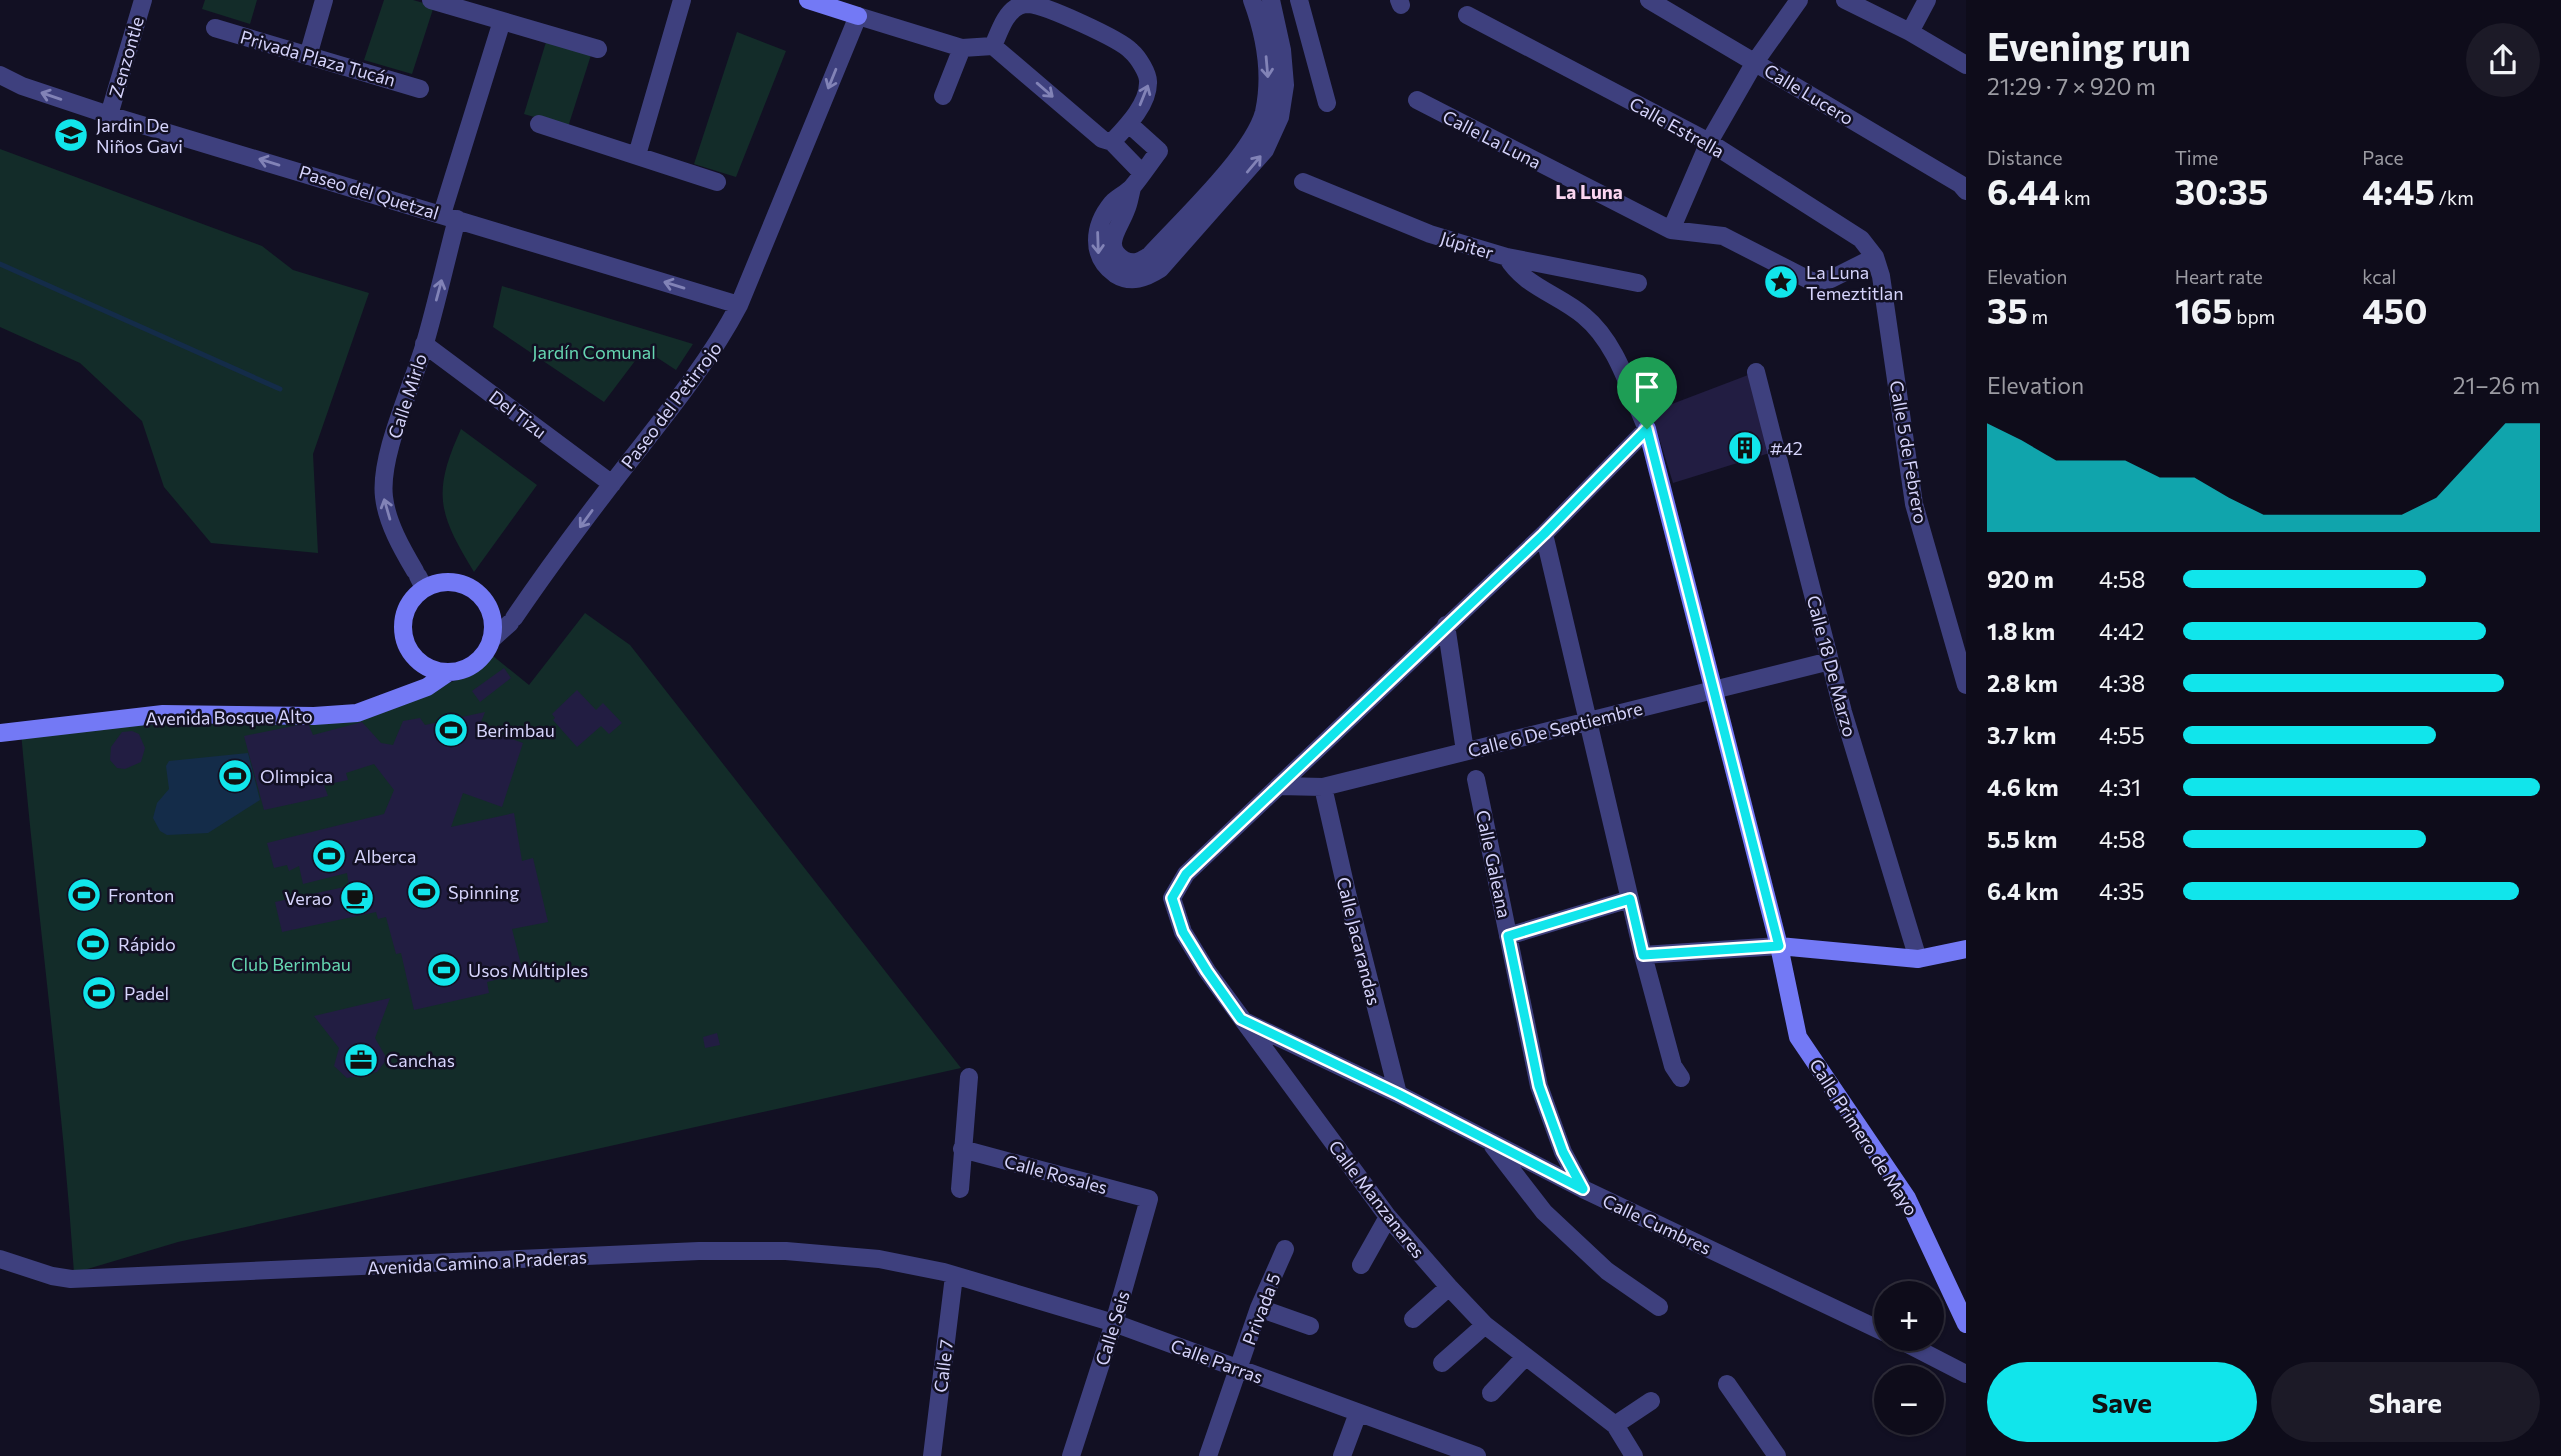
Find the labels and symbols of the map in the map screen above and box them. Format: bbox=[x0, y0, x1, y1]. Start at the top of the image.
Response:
street label: Zenzontle bbox=[104, 14, 148, 100]
street label: Privada Plaza Tucán bbox=[238, 25, 398, 91]
one-way arrow bbox=[1260, 55, 1273, 77]
street label: Calle Lucero bbox=[1760, 59, 1858, 129]
one-way arrow bbox=[825, 68, 838, 89]
one-way arrow bbox=[1035, 82, 1053, 98]
one-way arrow bbox=[1138, 84, 1151, 106]
one-way arrow bbox=[41, 89, 63, 101]
street label: Calle Estrella bbox=[1626, 92, 1728, 162]
street label: Calle La Luna bbox=[1439, 105, 1545, 173]
place label: Jardin De Niños Gavi bbox=[96, 114, 183, 157]
school or university icon: Jardin De Niños Gavi bbox=[52, 116, 90, 154]
one-way arrow bbox=[258, 155, 280, 168]
one-way arrow bbox=[1246, 156, 1262, 174]
street label: Paseo del Quetzal bbox=[296, 160, 442, 224]
district label: La Luna bbox=[1555, 180, 1623, 203]
street label: Júpiter bbox=[1438, 227, 1496, 263]
one-way arrow bbox=[1091, 231, 1104, 254]
place label: La Luna Temeztitlan bbox=[1806, 261, 1903, 304]
place icon: La Luna Temeztitlan bbox=[1762, 263, 1800, 301]
one-way arrow bbox=[663, 278, 685, 291]
one-way arrow bbox=[433, 279, 446, 301]
street label: Paseo del Petirrojo bbox=[616, 337, 726, 473]
park label: Jardín Comunal bbox=[532, 341, 656, 363]
street label: Calle Mirlo bbox=[383, 351, 431, 441]
pin bbox=[1617, 357, 1677, 429]
street label: Calle 5 de Febrero bbox=[1886, 379, 1932, 525]
street label: Del Tizu bbox=[485, 385, 551, 443]
building icon: #42 bbox=[1726, 429, 1764, 467]
place label: #42 bbox=[1770, 437, 1803, 459]
one-way arrow bbox=[380, 498, 393, 521]
one-way arrow bbox=[579, 510, 594, 529]
street label: Calle 18 De Marzo bbox=[1803, 593, 1861, 739]
street label: Calle 6 De Septiembre bbox=[1465, 697, 1645, 761]
street label: Avenida Bosque Alto bbox=[145, 705, 313, 729]
sports icon: Berimbau bbox=[432, 711, 470, 749]
place label: Berimbau bbox=[476, 719, 555, 741]
sports icon: Olimpica bbox=[216, 757, 254, 795]
place label: Olimpica bbox=[260, 765, 333, 787]
street label: Calle Galeana bbox=[1472, 808, 1516, 920]
sports icon: Alberca bbox=[310, 837, 348, 875]
place label: Alberca bbox=[354, 845, 416, 867]
sports icon: Spinning bbox=[405, 873, 443, 911]
street label: Calle Jacarandas bbox=[1332, 875, 1386, 1007]
sports icon: Fronton bbox=[65, 876, 103, 914]
cafe icon: Verao bbox=[338, 879, 376, 917]
place label: Spinning bbox=[448, 881, 519, 903]
place label: Fronton bbox=[108, 884, 174, 906]
place label: Verao bbox=[284, 887, 332, 909]
sports icon: Rápido bbox=[74, 925, 112, 963]
place label: Rápido bbox=[118, 933, 176, 955]
sports icon: Usos Múltiples bbox=[425, 951, 463, 989]
park label: Club Berimbau bbox=[231, 953, 351, 975]
place label: Usos Múltiples bbox=[468, 959, 588, 981]
sports icon: Padel bbox=[80, 974, 118, 1012]
place label: Padel bbox=[124, 982, 169, 1004]
office icon: Canchas bbox=[342, 1041, 380, 1079]
place label: Canchas bbox=[386, 1049, 455, 1071]
street label: Calle Primero de Mayo bbox=[1805, 1054, 1923, 1220]
street label: Calle Manzanares bbox=[1324, 1136, 1430, 1262]
street label: Calle Rosales bbox=[1002, 1150, 1110, 1198]
street label: Calle Cumbres bbox=[1599, 1189, 1715, 1259]
street label: Avenida Camino a Praderas bbox=[367, 1245, 587, 1279]
street label: Privada 5 bbox=[1237, 1270, 1285, 1348]
street label: Calle Seis bbox=[1090, 1288, 1134, 1368]
street label: Calle Parras bbox=[1168, 1334, 1266, 1388]
street label: Calle 7 bbox=[929, 1338, 957, 1394]

